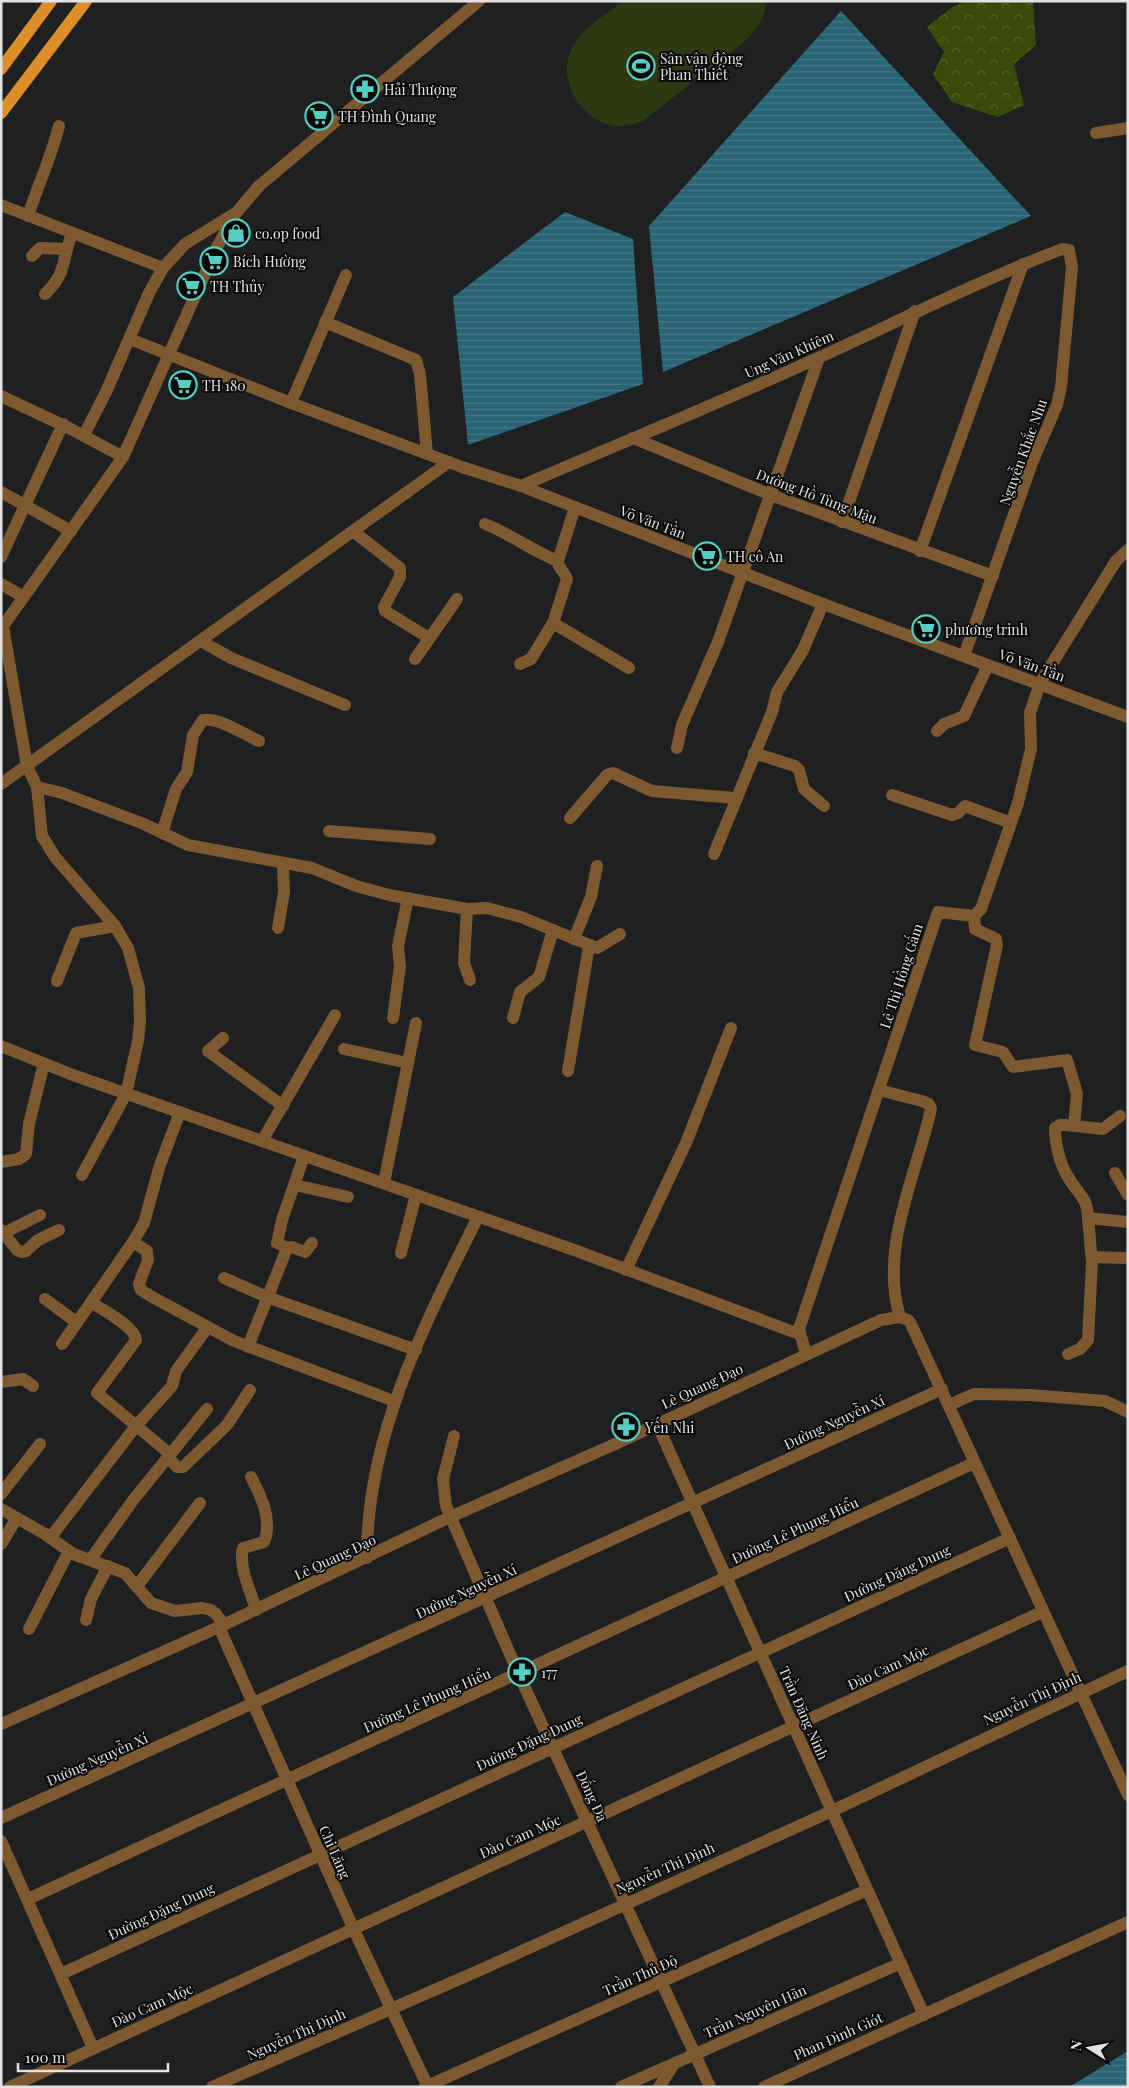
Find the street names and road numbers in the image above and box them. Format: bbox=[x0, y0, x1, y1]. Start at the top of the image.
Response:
street label: Ung Văn Khiêm bbox=[741, 326, 837, 382]
street label: Nguyễn Khắc Nhu bbox=[994, 396, 1051, 508]
street label: Đường Hồ Tùng Mậu bbox=[754, 462, 881, 528]
street label: Võ Văn Tần bbox=[616, 499, 690, 543]
street label: Võ Văn Tần bbox=[995, 643, 1069, 686]
street label: Lê Thị Hồng Gấm bbox=[873, 920, 927, 1031]
street label: Lê Quang Đạo bbox=[658, 1359, 746, 1413]
street label: Đường Nguyễn Xí bbox=[780, 1389, 887, 1454]
street label: Đường Lê Phụng Hiểu bbox=[728, 1491, 861, 1568]
street label: Lê Quang Đạo bbox=[291, 1530, 379, 1584]
street label: Đường Đặng Dung bbox=[841, 1540, 954, 1606]
street label: Đường Nguyễn Xí bbox=[412, 1558, 519, 1623]
street label: Đào Cam Mộc bbox=[845, 1640, 932, 1694]
street label: Đường Lê Phụng Hiểu bbox=[360, 1662, 494, 1737]
street label: Trần Đăng Ninh bbox=[775, 1663, 834, 1763]
street label: Nguyễn Thị Định bbox=[980, 1666, 1085, 1729]
street label: Đường Đặng Dung bbox=[473, 1709, 586, 1775]
street label: Đường Nguyễn Xí bbox=[43, 1727, 151, 1790]
street label: Đống Đa bbox=[572, 1767, 614, 1824]
street label: Đào Cam Mộc bbox=[476, 1810, 564, 1862]
street label: Chi Lăng bbox=[315, 1822, 355, 1882]
street label: Nguyễn Thị Định bbox=[612, 1837, 718, 1898]
street label: Đường Đặng Dung bbox=[105, 1878, 218, 1944]
street label: Trần Thủ Độ bbox=[599, 1949, 681, 2000]
street label: Đào Cam Mộc bbox=[108, 1979, 196, 2031]
street label: Trần Nguyên Hãn bbox=[700, 1979, 810, 2042]
street label: Nguyễn Thị Định bbox=[243, 2003, 349, 2064]
street label: Phan Đình Giót bbox=[790, 2007, 887, 2064]

